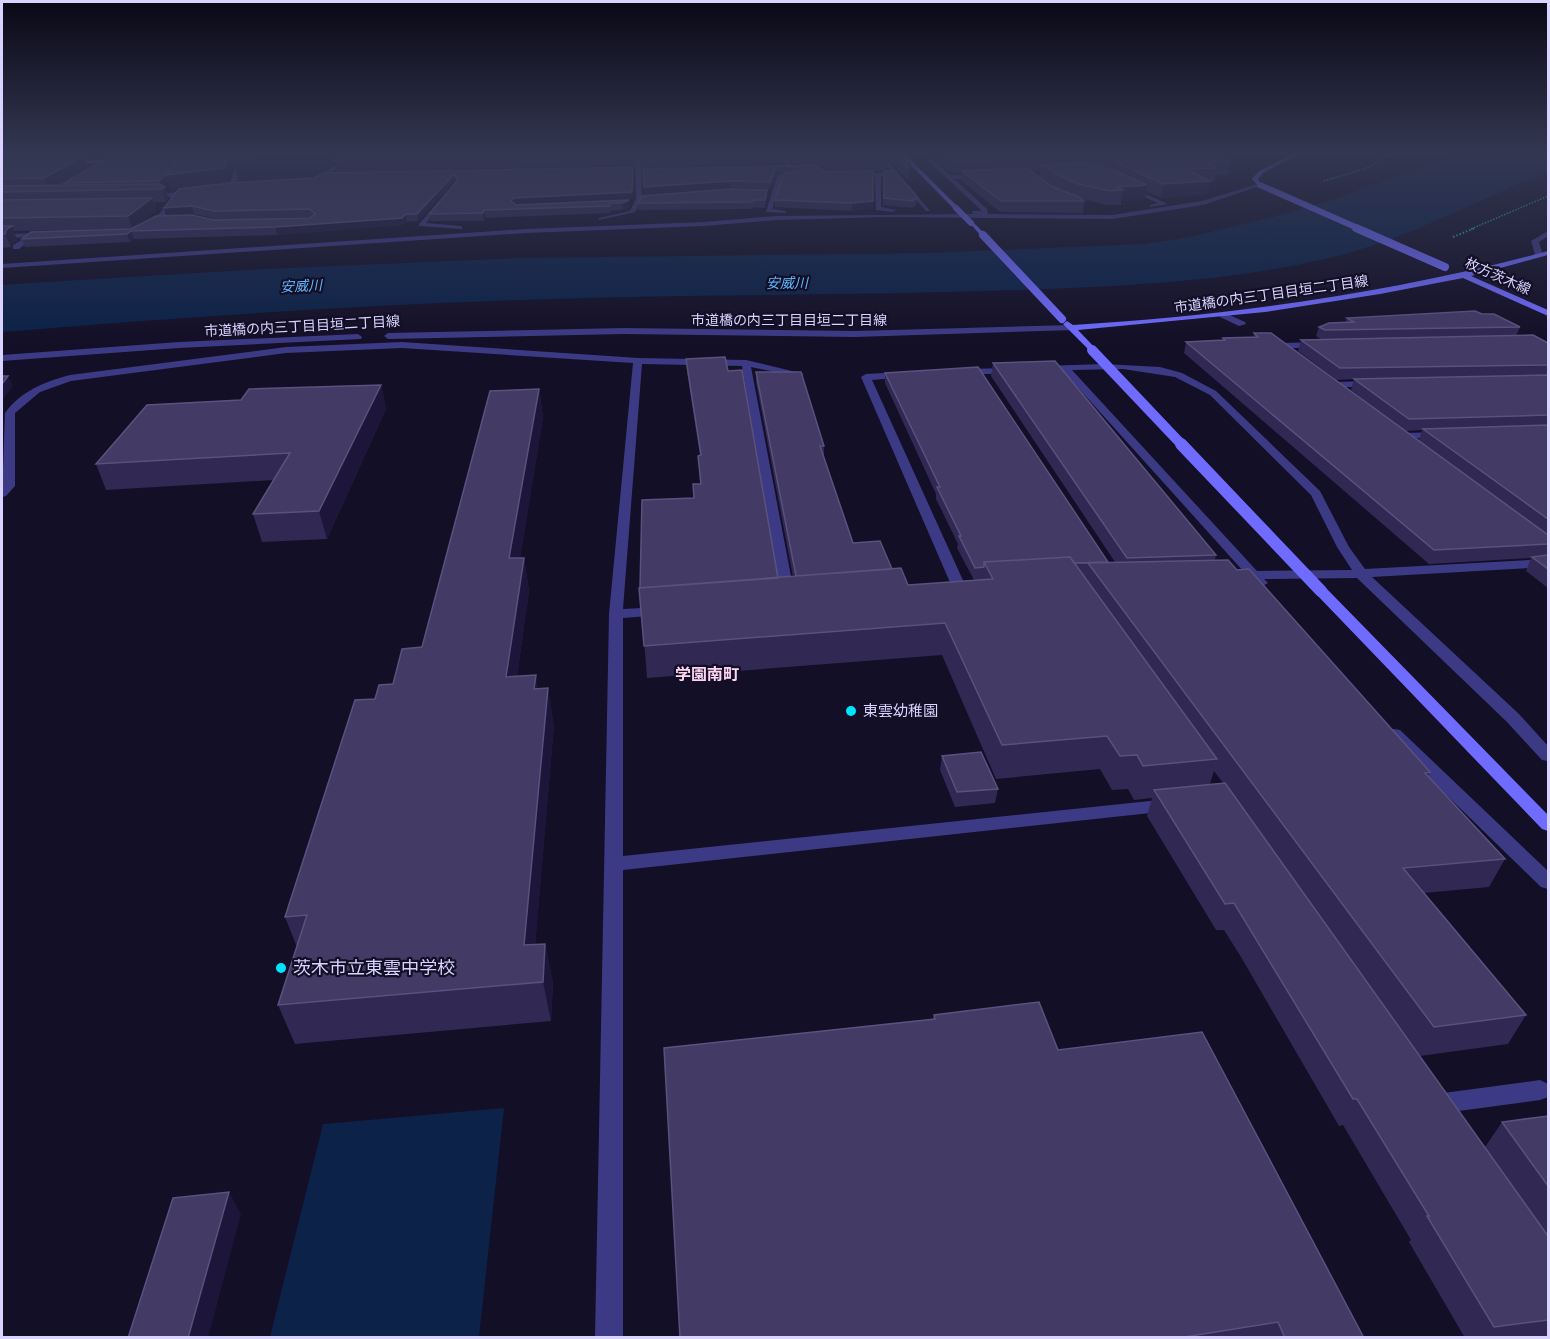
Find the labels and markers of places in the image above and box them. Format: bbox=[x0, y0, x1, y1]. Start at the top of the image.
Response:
place label: 東雲幼稚園 bbox=[863, 702, 938, 720]
marker: 東雲幼稚園 bbox=[844, 704, 858, 718]
place label: 茨木市立東雲中学校 bbox=[293, 957, 455, 979]
marker: 茨木市立東雲中学校 bbox=[274, 961, 288, 975]

